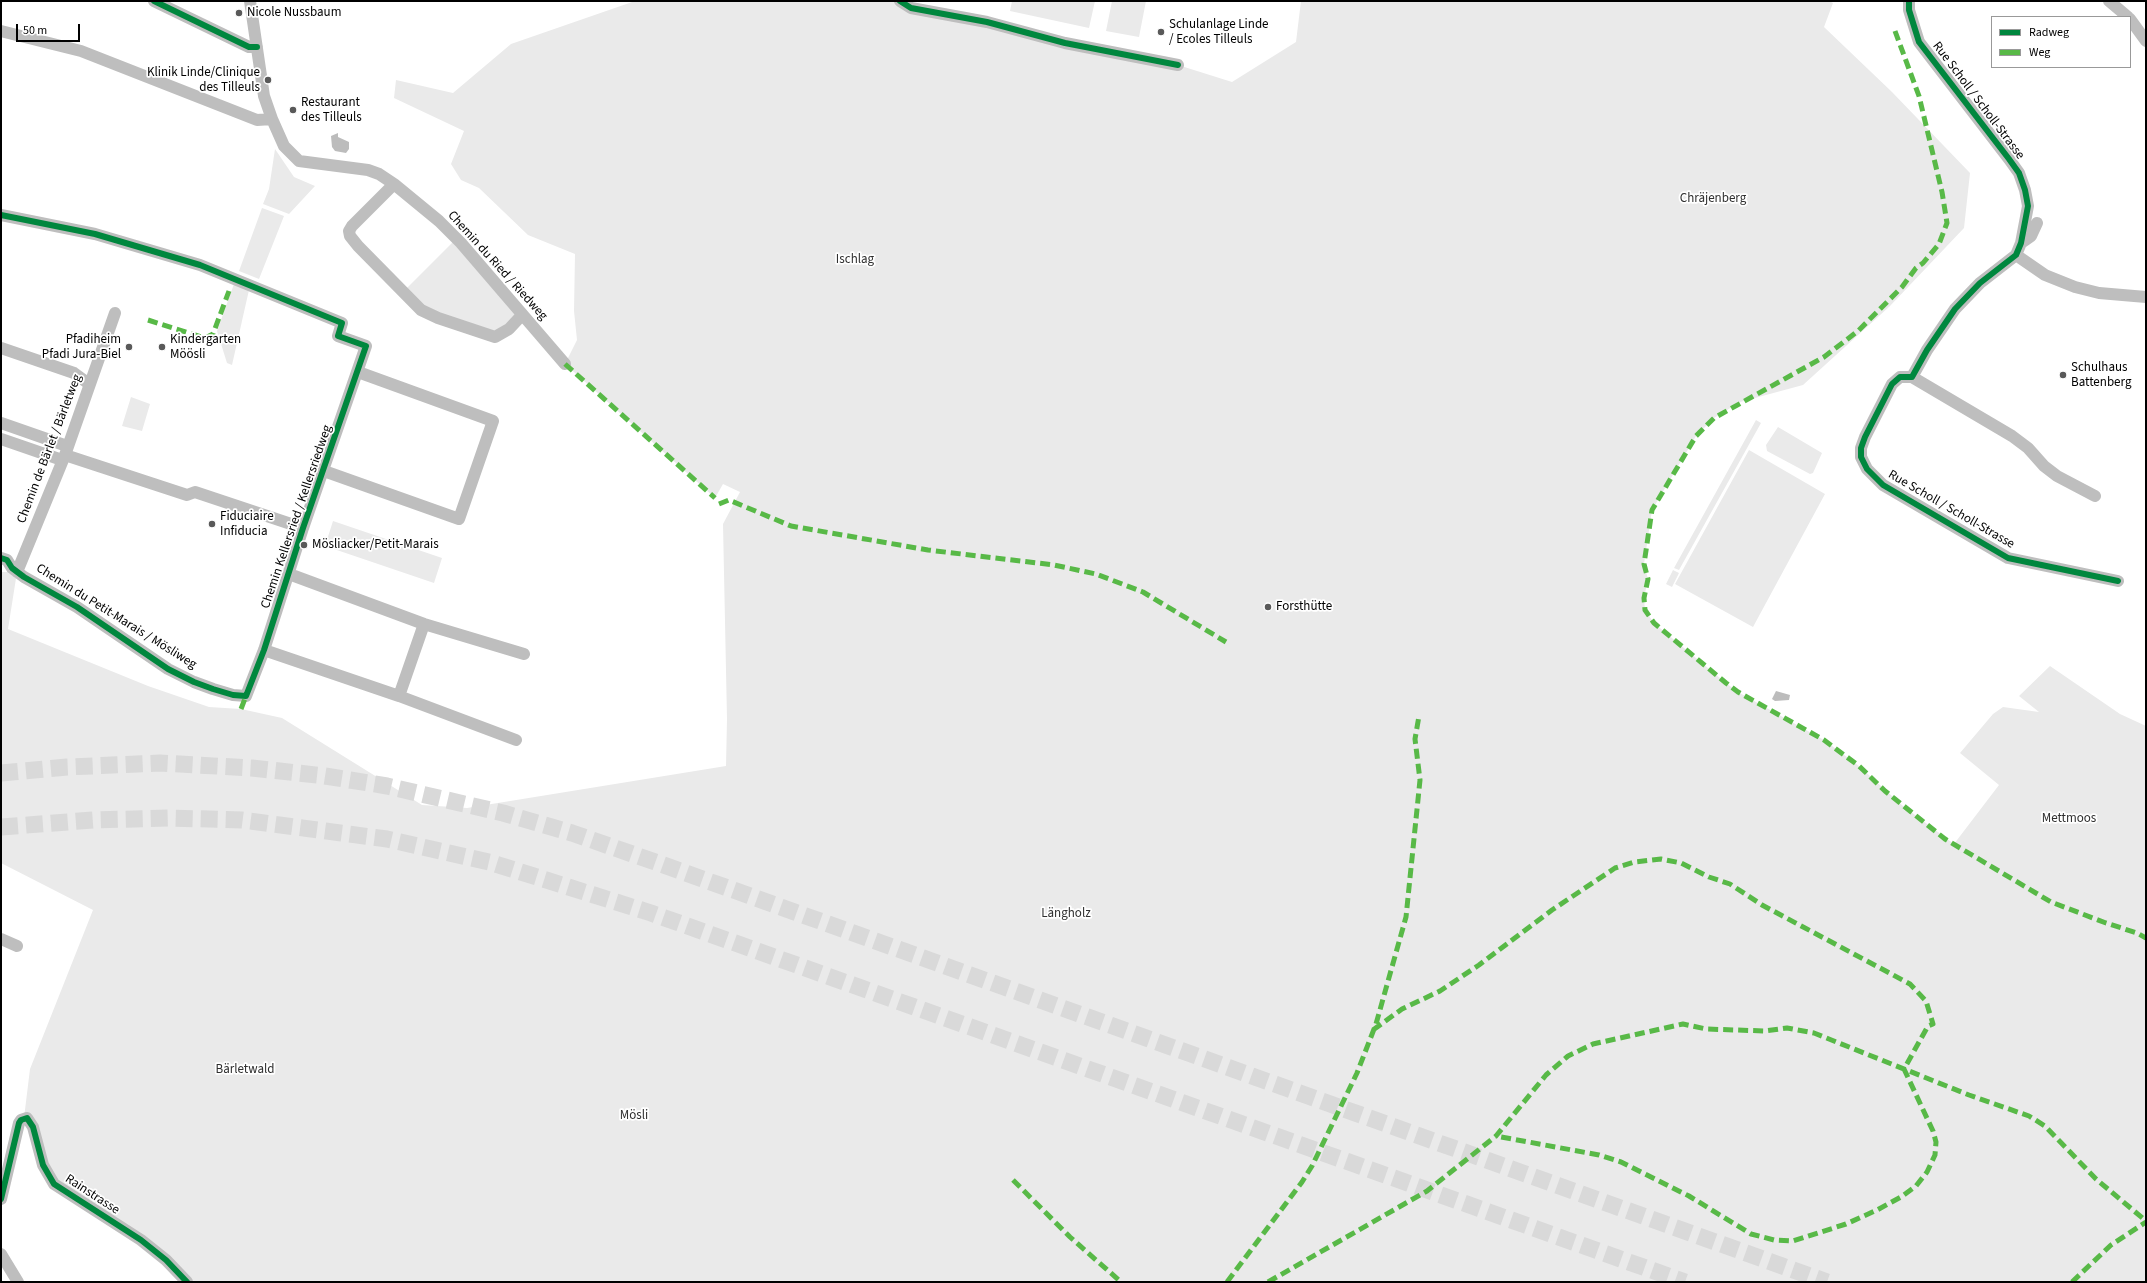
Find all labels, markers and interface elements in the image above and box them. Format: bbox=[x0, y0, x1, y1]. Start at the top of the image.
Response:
place label: Nicole Nussbaum bbox=[247, 5, 341, 21]
marker: Nicole Nussbaum bbox=[234, 8, 244, 18]
scale bar bbox=[18, 16, 82, 42]
legend bbox=[1991, 16, 2131, 68]
place label: Schulanlage Linde / Ecoles Tilleuls bbox=[1169, 17, 1269, 48]
text: 50 m bbox=[23, 22, 47, 39]
text: Radweg bbox=[2029, 24, 2069, 41]
marker: Schulanlage Linde / Ecoles Tilleuls bbox=[1156, 27, 1166, 37]
street label: Rue Scholl / Scholl-Strasse bbox=[1929, 39, 2027, 163]
text: Weg bbox=[2029, 44, 2050, 61]
place label: Klinik Linde/Clinique des Tilleuls bbox=[147, 65, 260, 96]
marker: Klinik Linde/Clinique des Tilleuls bbox=[263, 75, 273, 85]
place label: Restaurant des Tilleuls bbox=[301, 95, 362, 126]
marker: Restaurant des Tilleuls bbox=[288, 105, 298, 115]
park label: Chräjenberg bbox=[1680, 191, 1746, 207]
street label: Chemin du Ried / Riedweg bbox=[444, 208, 550, 324]
park label: Ischlag bbox=[836, 252, 874, 268]
place label: Pfadiheim Pfadi Jura-Biel bbox=[42, 332, 121, 363]
place label: Kindergarten Möösli bbox=[170, 332, 241, 363]
marker: Pfadiheim Pfadi Jura-Biel bbox=[124, 342, 134, 352]
marker: Kindergarten Möösli bbox=[157, 342, 167, 352]
place label: Schulhaus Battenberg bbox=[2071, 360, 2131, 391]
marker: Schulhaus Battenberg bbox=[2058, 370, 2068, 380]
street label: Chemin de Bärlet / Bärletweg bbox=[14, 372, 86, 526]
street label: Chemin Kellersried / Kellersriedweg bbox=[258, 423, 336, 611]
street label: Rue Scholl / Scholl-Strasse bbox=[1885, 467, 2017, 553]
place label: Fiduciaire Infiducia bbox=[220, 509, 274, 540]
marker: Fiduciaire Infiducia bbox=[207, 519, 217, 529]
place label: Mösliacker/Petit-Marais bbox=[312, 537, 439, 553]
marker: Mösliacker/Petit-Marais bbox=[299, 540, 309, 550]
street label: Chemin du Petit-Marais / Mösliweg bbox=[33, 561, 199, 673]
place label: Forsthütte bbox=[1276, 599, 1332, 615]
marker: Forsthütte bbox=[1263, 602, 1273, 612]
park label: Mettmoos bbox=[2042, 811, 2096, 827]
park label: Längholz bbox=[1041, 906, 1091, 922]
park label: Bärletwald bbox=[215, 1062, 275, 1078]
park label: Mösli bbox=[620, 1108, 648, 1124]
street label: Rainstrasse bbox=[62, 1172, 122, 1218]

